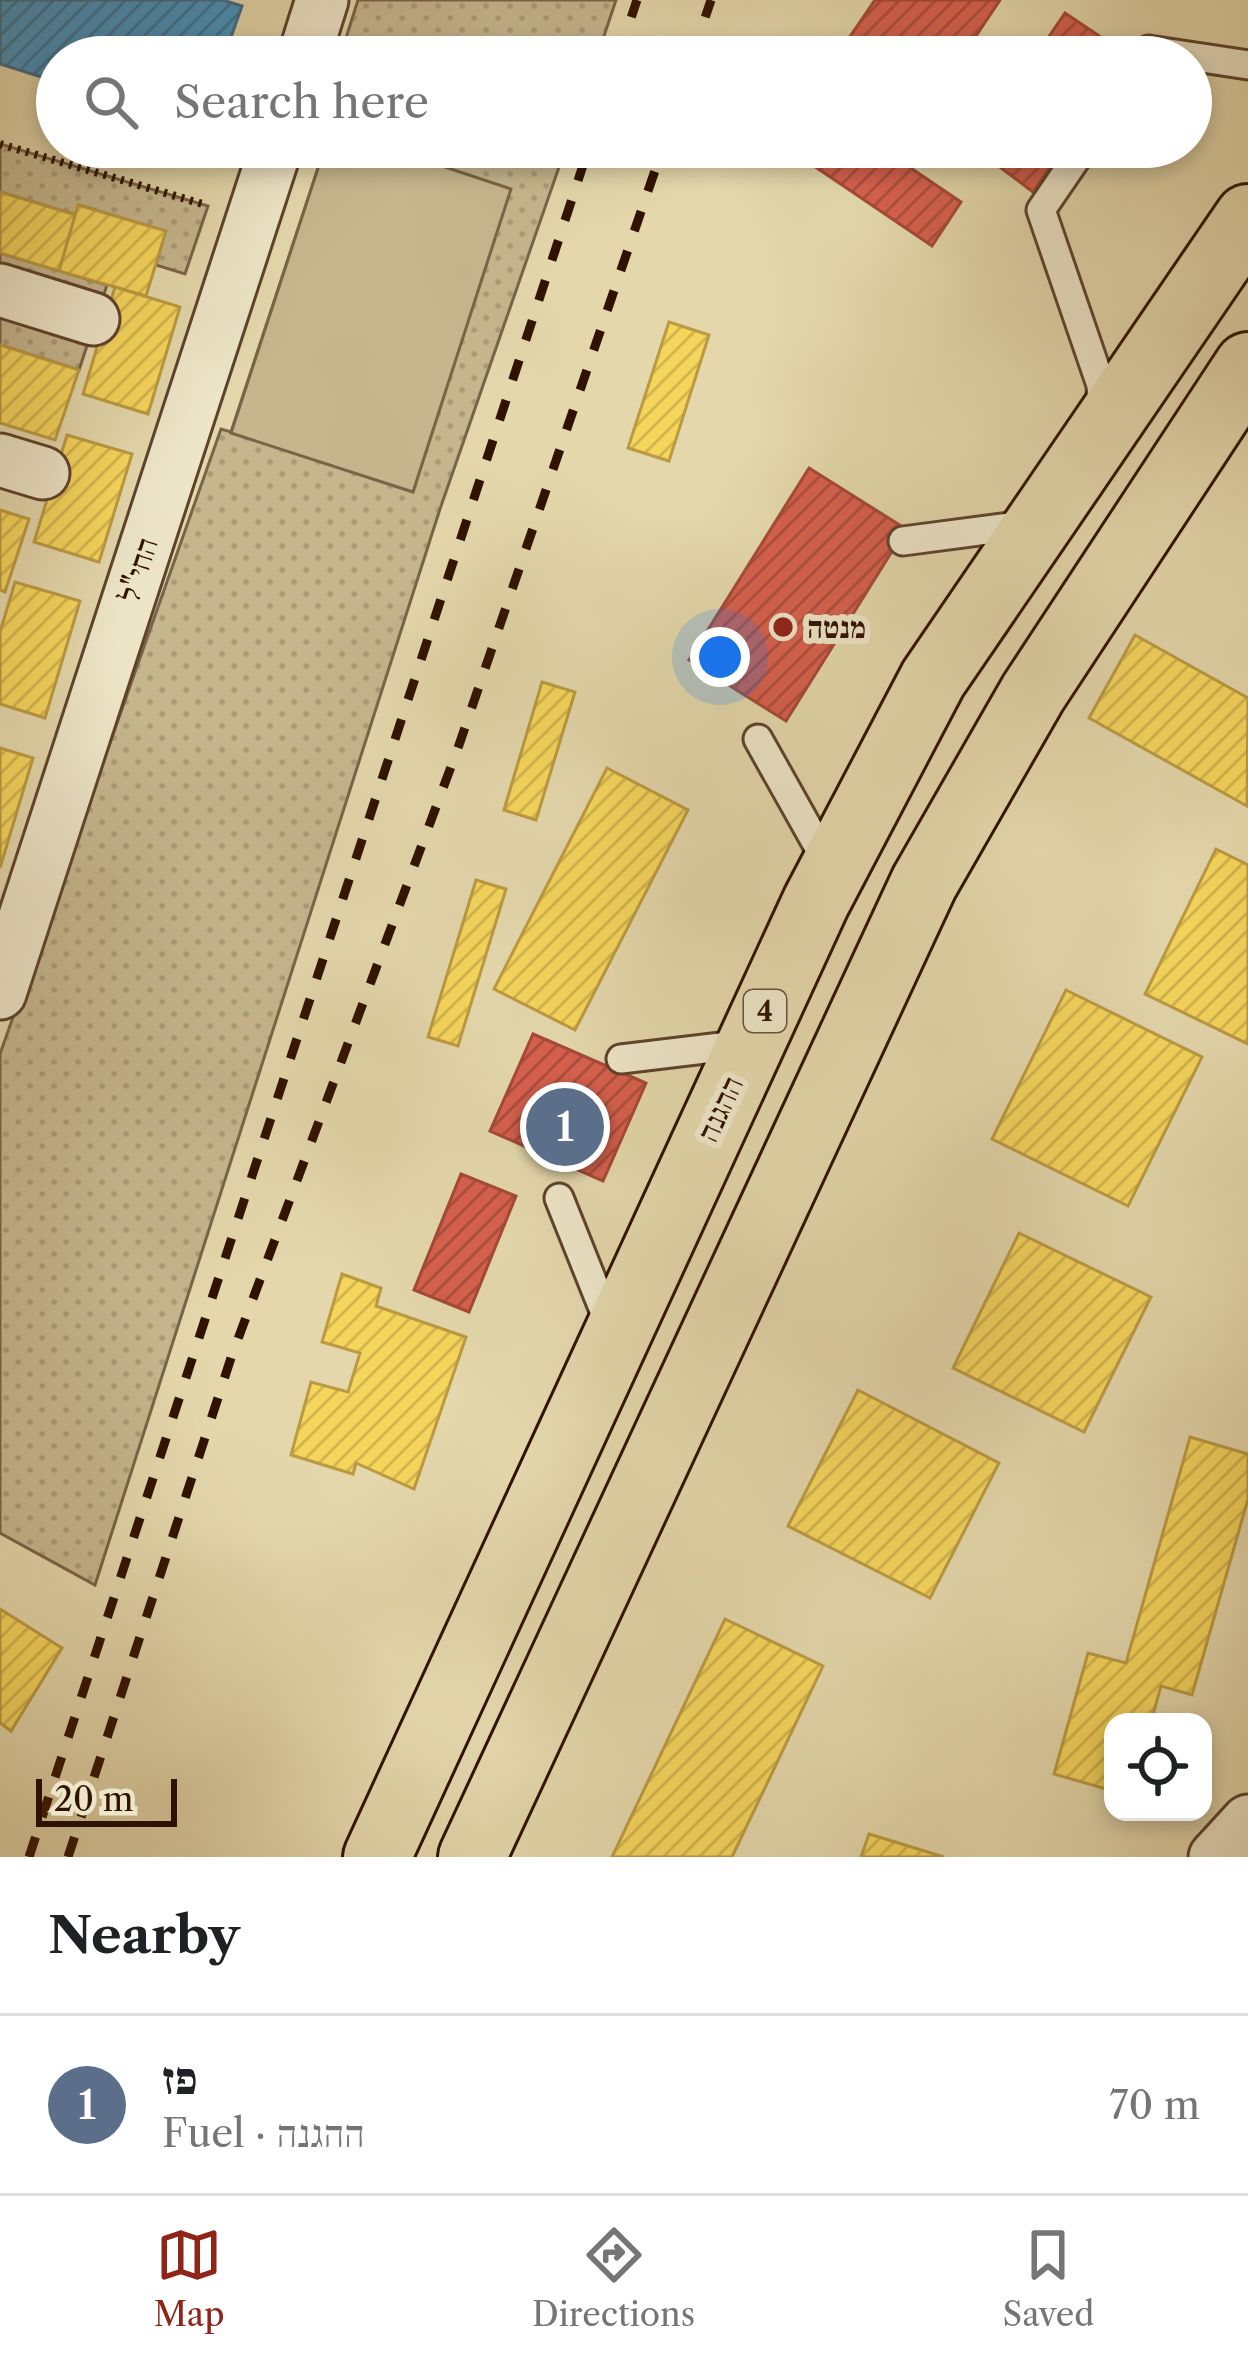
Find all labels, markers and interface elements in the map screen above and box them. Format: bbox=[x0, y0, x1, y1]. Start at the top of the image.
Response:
search box bbox=[36, 36, 1212, 168]
icon: search bbox=[78, 69, 144, 135]
text: Search here bbox=[174, 74, 429, 130]
street label: החי"ל bbox=[110, 533, 166, 607]
place label: מנטה bbox=[807, 609, 866, 646]
marker: מנטה bbox=[770, 614, 796, 640]
your location bbox=[690, 627, 750, 687]
road number: 4 bbox=[744, 990, 786, 1032]
street label: ההגנה bbox=[689, 1070, 751, 1148]
pin: 1 bbox=[526, 1082, 604, 1172]
map controls bbox=[1104, 1713, 1212, 1821]
button: locate bbox=[1104, 1713, 1212, 1821]
scale bar bbox=[36, 1773, 177, 1826]
text: 20 m bbox=[54, 1779, 133, 1820]
text: Nearby bbox=[48, 1904, 240, 1966]
text: פז bbox=[162, 2050, 197, 2106]
text: 1 bbox=[78, 2081, 96, 2129]
text: 70 m bbox=[1109, 2081, 1200, 2129]
text: Fuel · ההגנה bbox=[162, 2109, 365, 2157]
tab: Map bbox=[154, 2222, 225, 2335]
tab: Directions bbox=[532, 2222, 695, 2335]
tab: Saved bbox=[1003, 2222, 1094, 2335]

